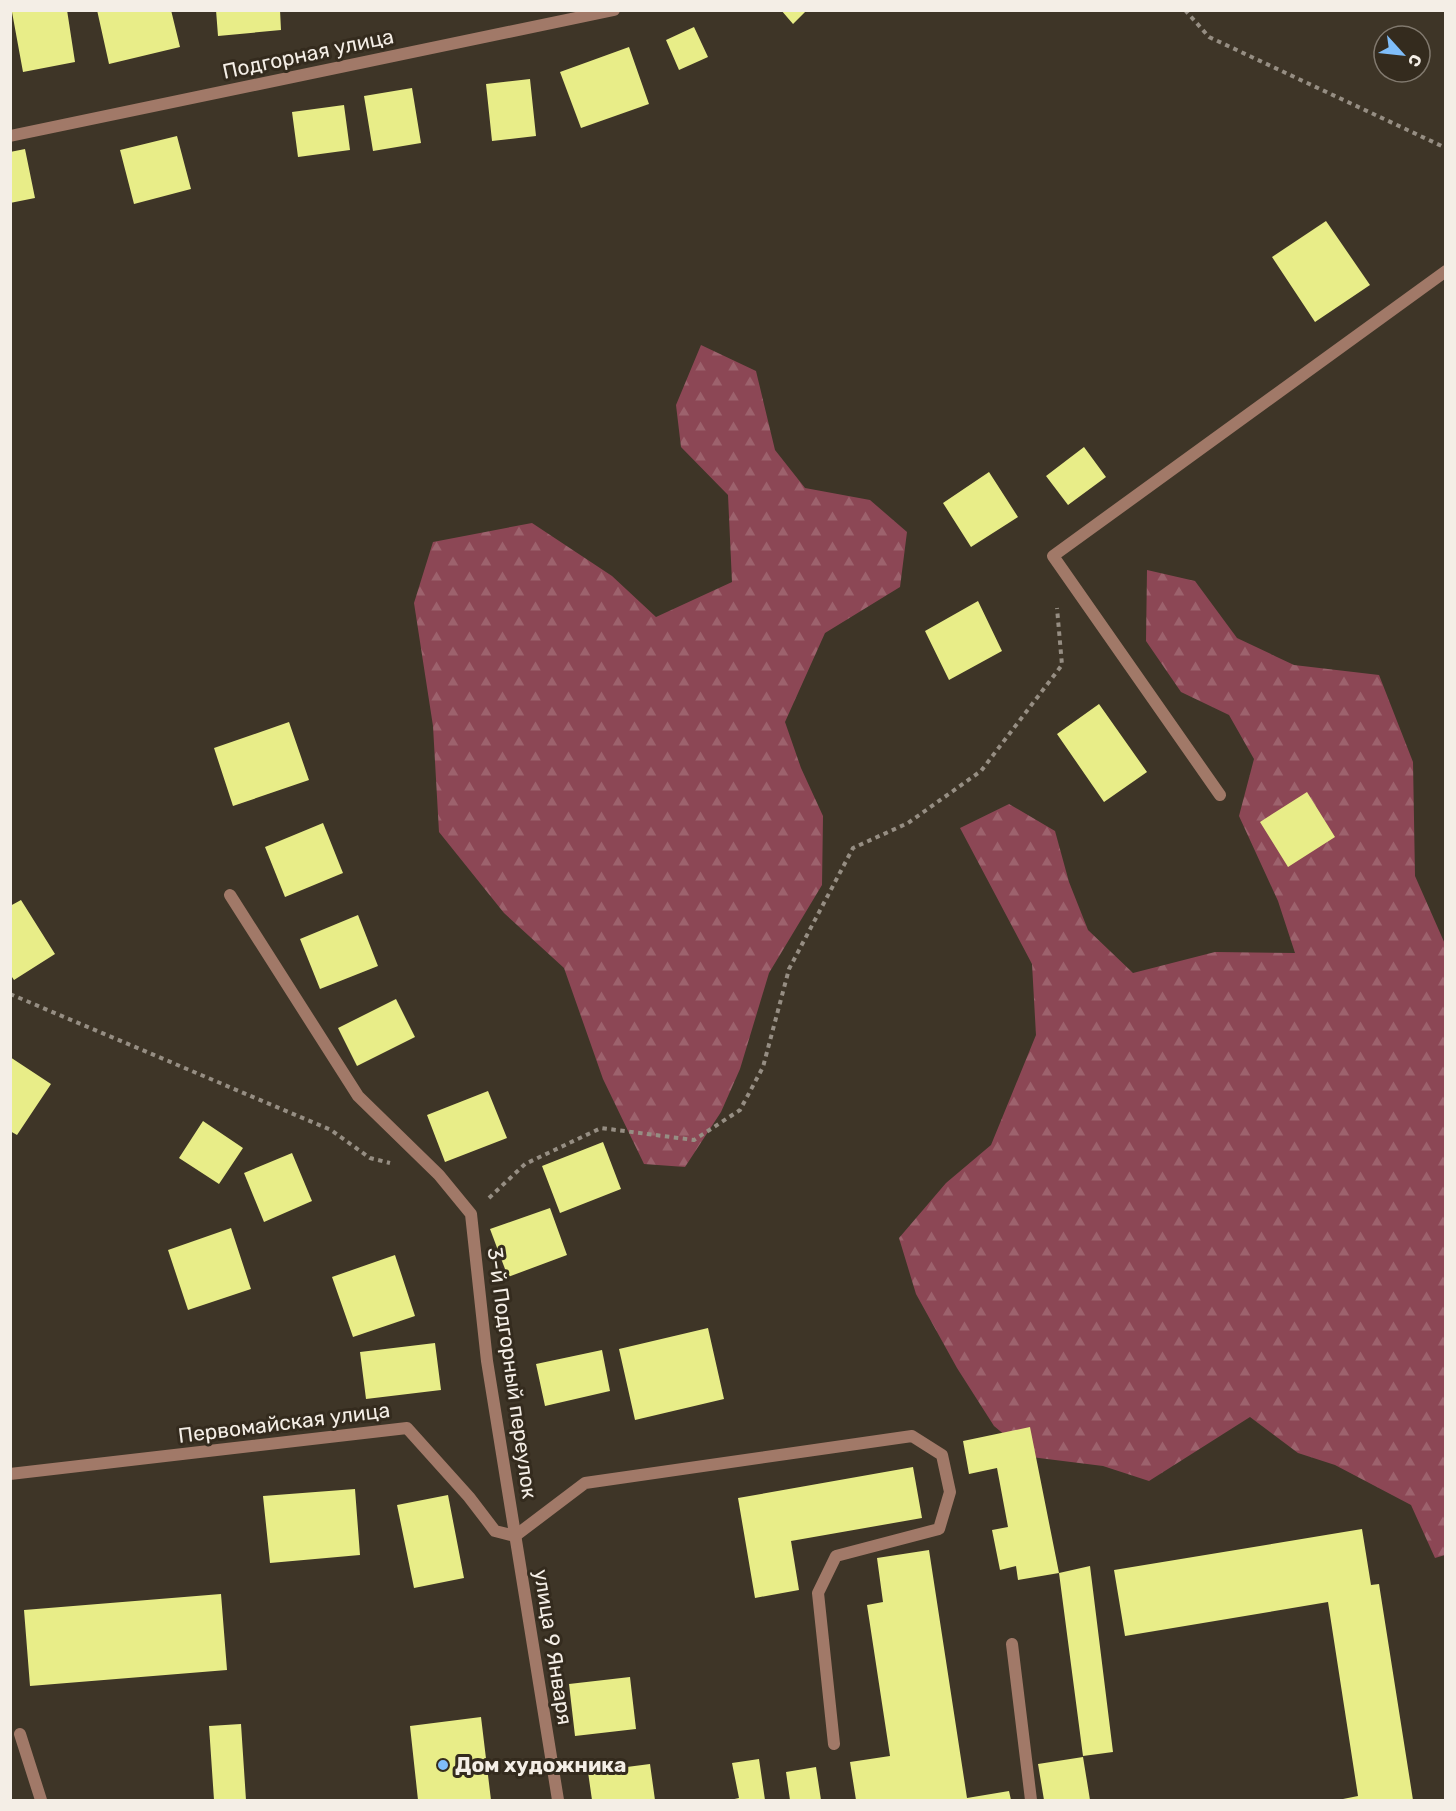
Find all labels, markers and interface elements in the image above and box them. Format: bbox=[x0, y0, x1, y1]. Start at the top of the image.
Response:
street label: Подгорная улица bbox=[220, 23, 396, 84]
north arrow bbox=[1372, 24, 1432, 84]
text: С bbox=[1404, 51, 1426, 70]
street label: 3-й Подгорный переулок bbox=[482, 1246, 543, 1500]
street label: Первомайская улица bbox=[177, 1397, 391, 1448]
street label: улица 9 Января bbox=[529, 1567, 578, 1726]
place label: Дом художника bbox=[455, 1752, 626, 1777]
marker: Дом художника bbox=[436, 1758, 450, 1772]

